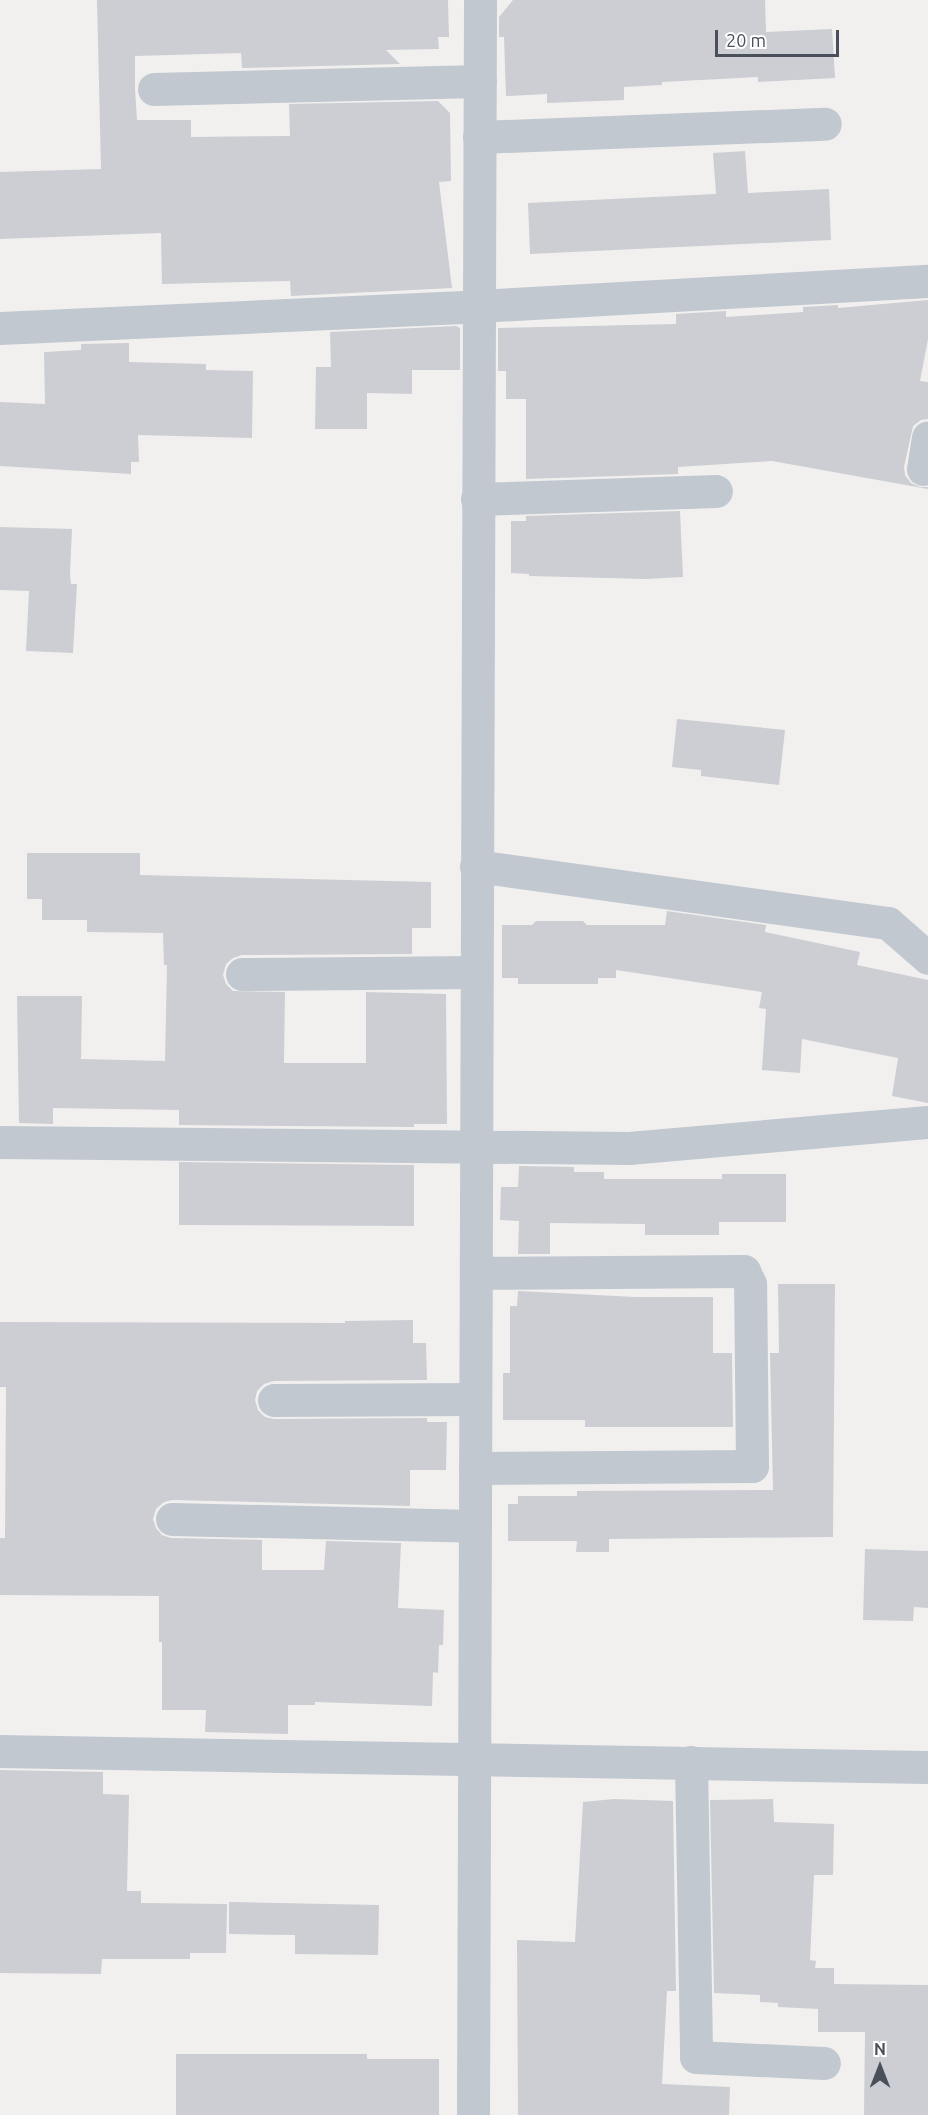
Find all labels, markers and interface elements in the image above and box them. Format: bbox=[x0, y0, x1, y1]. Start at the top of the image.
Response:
scale bar bbox=[718, 18, 842, 56]
text: 20 m bbox=[726, 30, 766, 50]
north arrow bbox=[850, 2037, 910, 2097]
text: N bbox=[874, 2040, 886, 2058]

